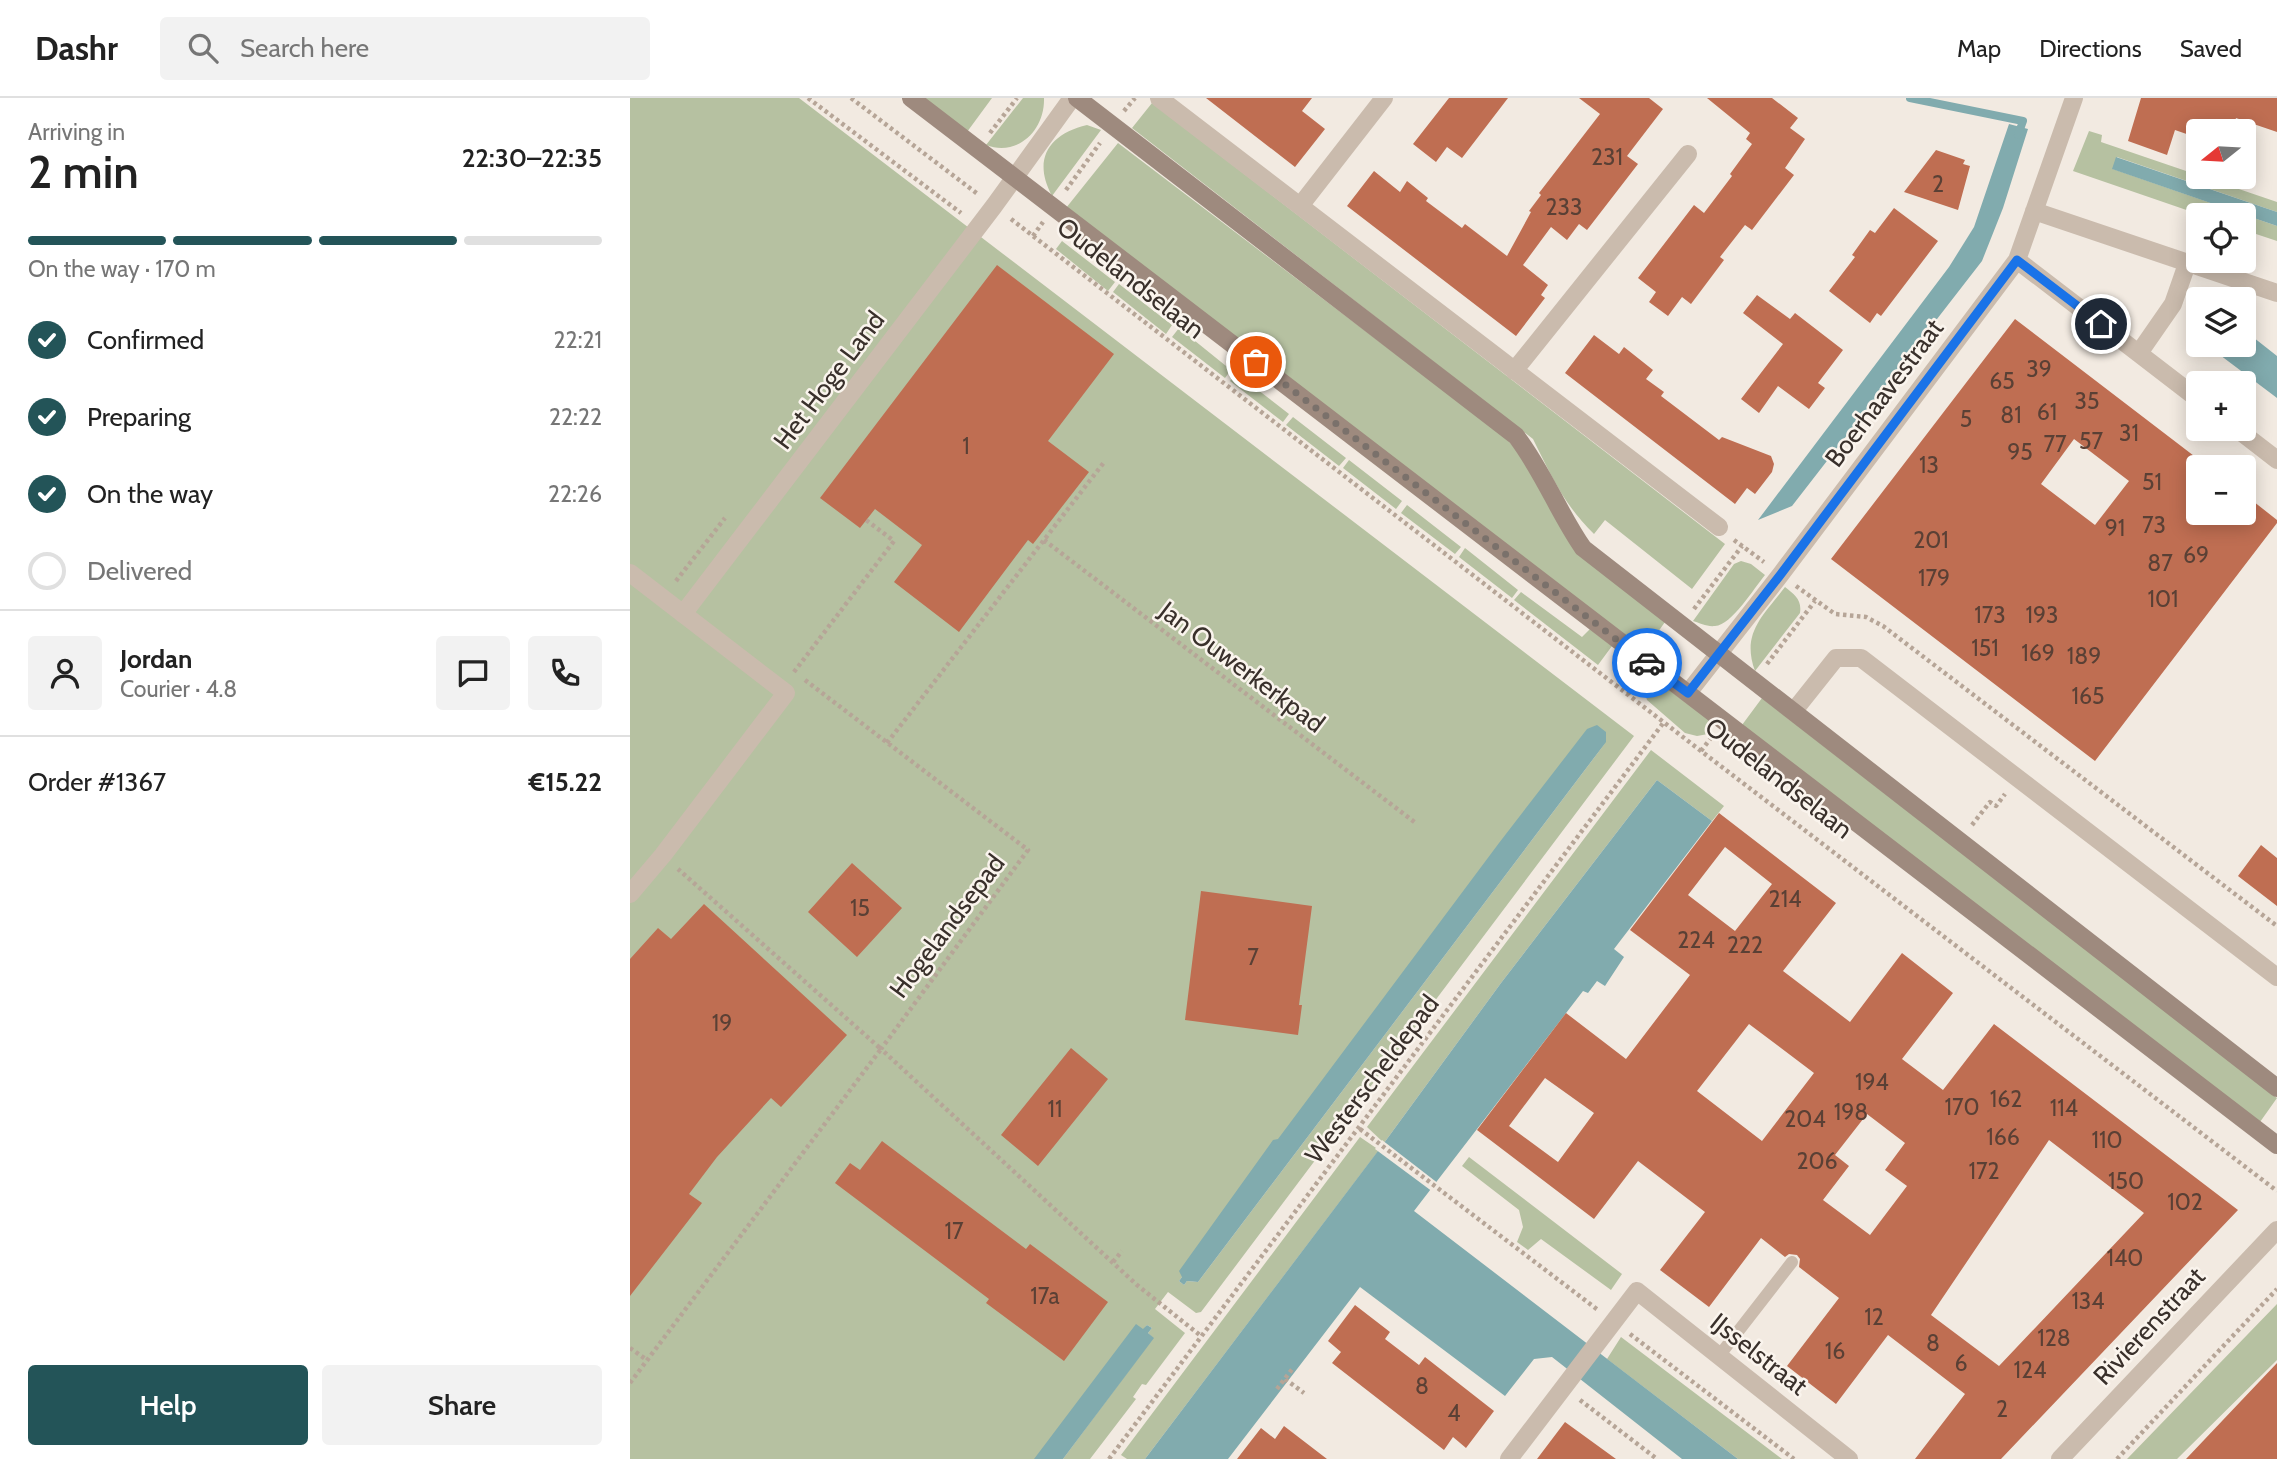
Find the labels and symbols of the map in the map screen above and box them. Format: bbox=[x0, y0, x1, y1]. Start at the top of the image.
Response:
north arrow bbox=[2186, 119, 2256, 189]
house number: 231 bbox=[1591, 143, 1623, 171]
house number: 2 bbox=[1932, 170, 1944, 198]
house number: 233 bbox=[1546, 193, 1582, 221]
street label: Oudelandselaan bbox=[1051, 210, 1211, 346]
pin bbox=[2071, 294, 2131, 354]
street label: Het Hoge Land bbox=[767, 305, 891, 455]
street label: Boerhaavestraat bbox=[1818, 313, 1950, 473]
pin bbox=[1226, 332, 1286, 392]
house number: 39 bbox=[2026, 355, 2052, 383]
house number: 65 bbox=[1989, 367, 2015, 395]
house number: 35 bbox=[2075, 387, 2099, 415]
house number: 61 bbox=[2037, 398, 2057, 426]
house number: 81 bbox=[2000, 401, 2022, 429]
house number: 5 bbox=[1960, 405, 1972, 433]
house number: 31 bbox=[2119, 419, 2139, 447]
house number: 57 bbox=[2079, 427, 2103, 455]
house number: 77 bbox=[2043, 430, 2067, 458]
house number: 1 bbox=[962, 432, 970, 460]
house number: 95 bbox=[2007, 438, 2033, 466]
house number: 13 bbox=[1919, 451, 1939, 479]
house number: 51 bbox=[2142, 468, 2162, 496]
house number: 73 bbox=[2142, 511, 2166, 539]
house number: 91 bbox=[2105, 514, 2125, 542]
house number: 201 bbox=[1913, 526, 1949, 554]
house number: 69 bbox=[2183, 541, 2209, 569]
house number: 87 bbox=[2147, 549, 2173, 577]
house number: 179 bbox=[1918, 564, 1950, 592]
house number: 101 bbox=[2147, 585, 2179, 613]
street label: Jan Ouwerkerkpad bbox=[1152, 594, 1331, 740]
house number: 173 bbox=[1974, 601, 2006, 629]
house number: 193 bbox=[2025, 601, 2059, 629]
courier bbox=[1612, 628, 1682, 698]
house number: 151 bbox=[1971, 634, 1999, 662]
house number: 169 bbox=[2021, 639, 2055, 667]
house number: 189 bbox=[2067, 642, 2101, 670]
house number: 165 bbox=[2071, 682, 2105, 710]
street label: Oudelandselaan bbox=[1699, 710, 1859, 846]
street label: Hogelandsepad bbox=[883, 848, 1011, 1004]
house number: 214 bbox=[1769, 885, 1801, 913]
house number: 15 bbox=[850, 894, 870, 922]
house number: 224 bbox=[1677, 926, 1715, 954]
house number: 222 bbox=[1727, 931, 1763, 959]
house number: 7 bbox=[1247, 943, 1259, 971]
street label: Westerscheldepad bbox=[1298, 988, 1446, 1170]
house number: 19 bbox=[712, 1009, 732, 1037]
house number: 194 bbox=[1855, 1068, 1889, 1096]
house number: 162 bbox=[1990, 1085, 2022, 1113]
house number: 170 bbox=[1945, 1093, 1979, 1121]
house number: 114 bbox=[2050, 1094, 2078, 1122]
house number: 11 bbox=[1048, 1095, 1063, 1123]
house number: 198 bbox=[1834, 1098, 1868, 1126]
house number: 204 bbox=[1784, 1105, 1826, 1133]
house number: 166 bbox=[1986, 1123, 2020, 1151]
house number: 110 bbox=[2091, 1126, 2123, 1154]
house number: 206 bbox=[1796, 1147, 1838, 1175]
house number: 172 bbox=[1968, 1157, 2000, 1185]
house number: 150 bbox=[2108, 1167, 2144, 1195]
house number: 102 bbox=[2167, 1188, 2203, 1216]
house number: 17 bbox=[944, 1217, 964, 1245]
house number: 140 bbox=[2107, 1244, 2143, 1272]
street label: Rivierenstraat bbox=[2086, 1260, 2212, 1392]
house number: 17a bbox=[1030, 1282, 1060, 1310]
house number: 134 bbox=[2071, 1287, 2105, 1315]
house number: 12 bbox=[1864, 1303, 1884, 1331]
street label: IJsselstraat bbox=[1704, 1306, 1814, 1402]
house number: 128 bbox=[2037, 1324, 2071, 1352]
house number: 8 bbox=[1926, 1329, 1940, 1357]
house number: 16 bbox=[1825, 1337, 1845, 1365]
house number: 6 bbox=[1954, 1349, 1968, 1377]
house number: 124 bbox=[2014, 1356, 2046, 1384]
house number: 8 bbox=[1415, 1372, 1429, 1400]
house number: 2 bbox=[1996, 1395, 2008, 1423]
house number: 4 bbox=[1447, 1399, 1461, 1427]

